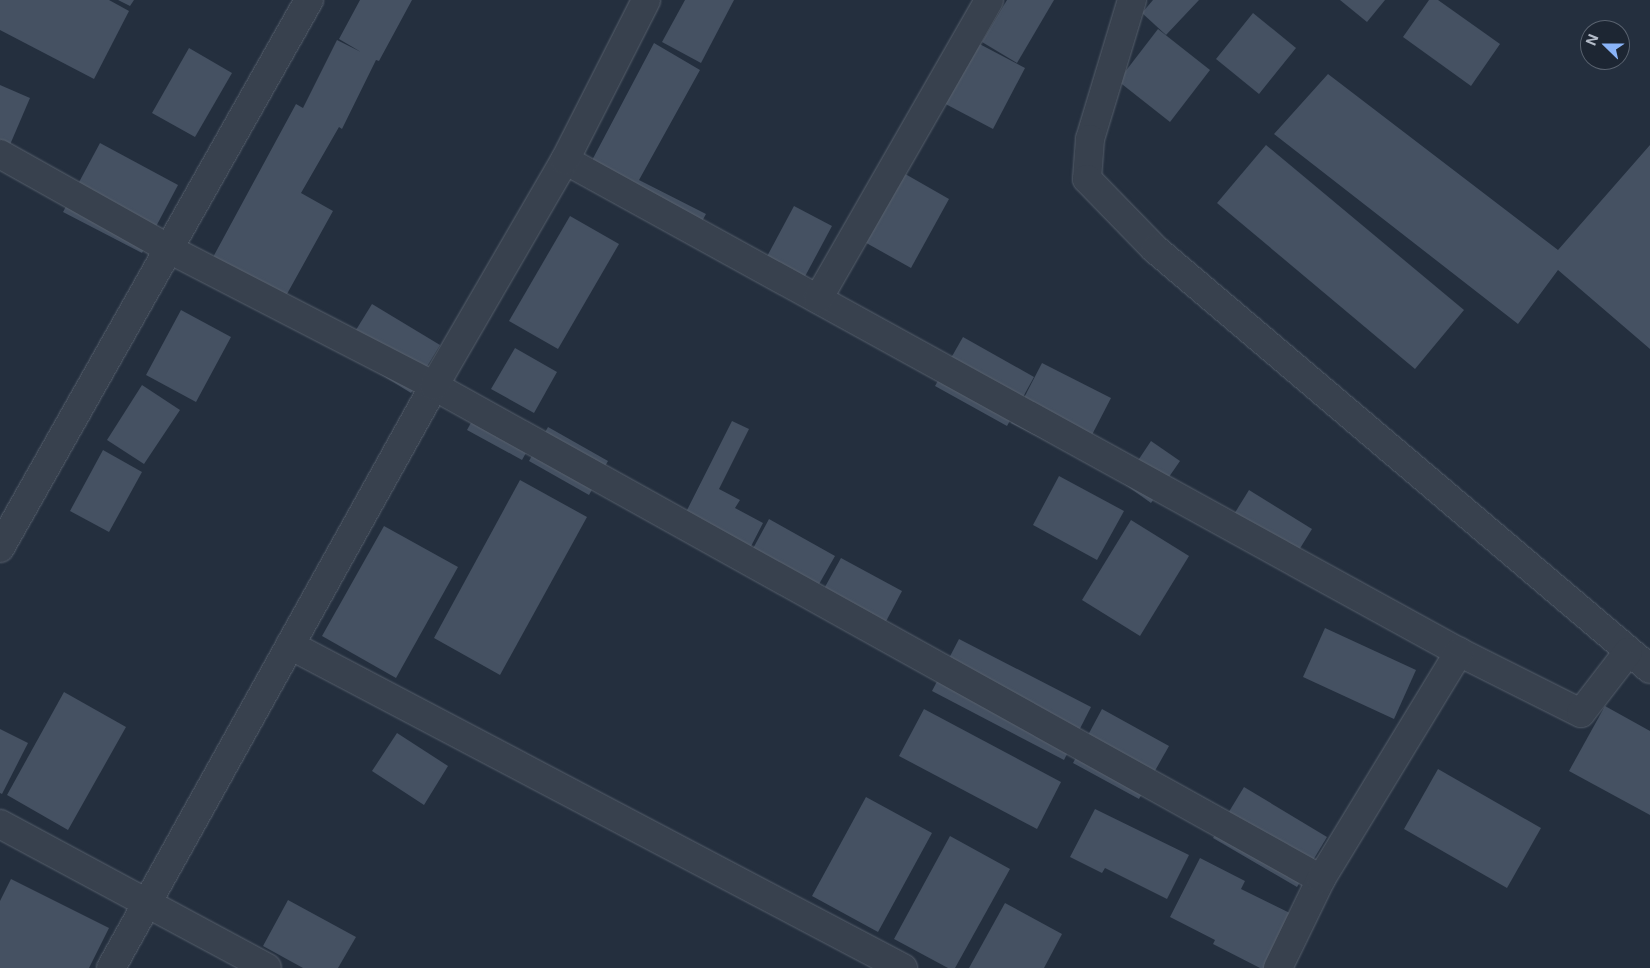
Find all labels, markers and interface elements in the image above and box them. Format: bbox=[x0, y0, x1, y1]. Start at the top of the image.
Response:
north arrow bbox=[1580, 20, 1630, 70]
text: N bbox=[1582, 31, 1601, 48]

